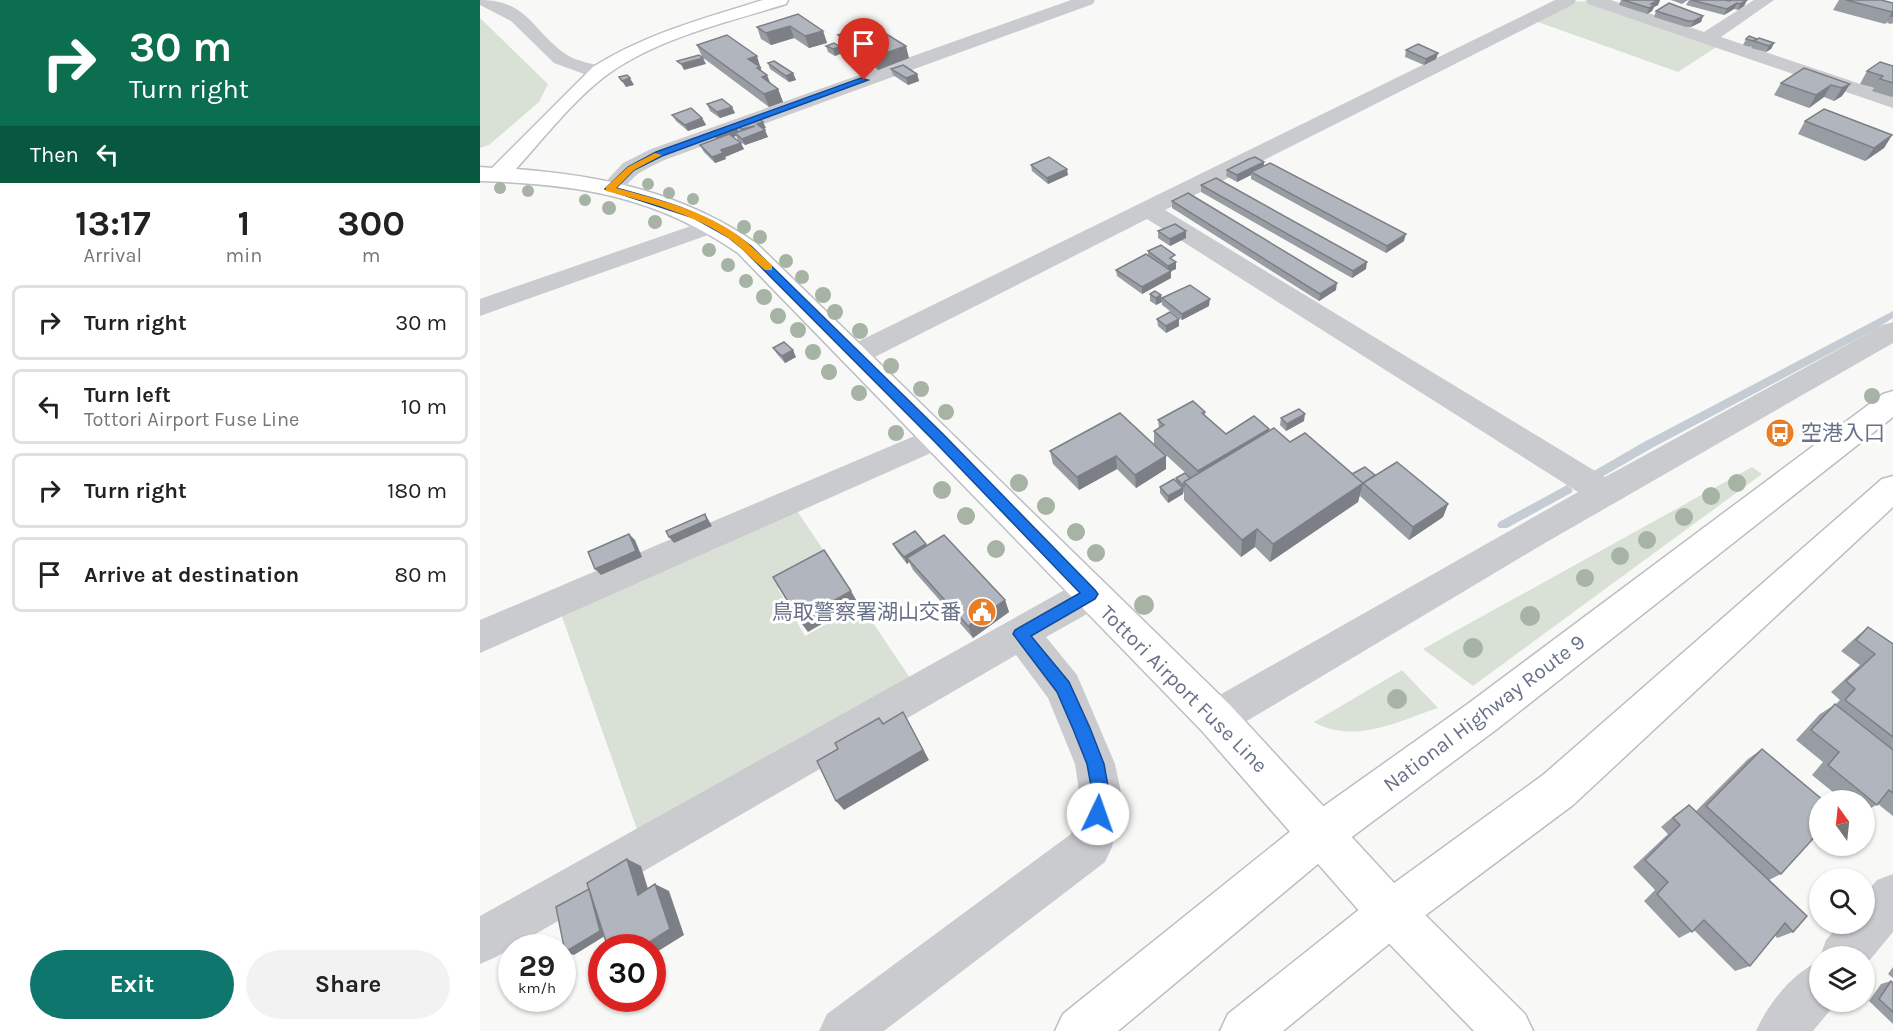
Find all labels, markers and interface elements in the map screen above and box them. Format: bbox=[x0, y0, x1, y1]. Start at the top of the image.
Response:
pin bbox=[838, 18, 889, 80]
text: 30 m bbox=[129, 22, 232, 72]
icon: right bbox=[30, 24, 108, 102]
icon: arrive bbox=[847, 27, 880, 60]
text: Turn right bbox=[129, 73, 249, 105]
icon: left bbox=[91, 138, 124, 171]
text: Then bbox=[30, 142, 79, 168]
text: 13:17 bbox=[75, 202, 151, 244]
text: 1 bbox=[237, 202, 250, 244]
text: 300 bbox=[337, 202, 405, 244]
text: Arrival bbox=[83, 244, 142, 267]
text: min bbox=[225, 244, 262, 267]
text: m bbox=[362, 244, 380, 267]
icon: right bbox=[33, 306, 66, 339]
text: Turn right bbox=[84, 310, 187, 336]
text: 30 m bbox=[395, 310, 447, 336]
text: Turn left bbox=[84, 382, 171, 408]
icon: left bbox=[33, 390, 66, 423]
text: 10 m bbox=[401, 394, 447, 420]
text: Tottori Airport Fuse Line bbox=[84, 408, 299, 431]
bus stop icon: 空港入口 bbox=[1764, 417, 1796, 449]
place label: 空港入口 bbox=[1801, 421, 1885, 445]
icon: right bbox=[33, 474, 66, 507]
text: Turn right bbox=[84, 478, 187, 504]
text: 180 m bbox=[387, 478, 447, 504]
icon: arrive bbox=[33, 558, 66, 591]
text: Arrive at destination bbox=[84, 562, 299, 588]
text: 80 m bbox=[395, 562, 447, 588]
public building icon: 鳥取警察署湖山交番 bbox=[966, 596, 998, 628]
place label: 鳥取警察署湖山交番 bbox=[772, 600, 961, 624]
street label: Tottori Airport Fuse Line bbox=[1096, 601, 1272, 777]
street label: National Highway Route 9 bbox=[1379, 629, 1589, 797]
position arrow bbox=[1066, 782, 1130, 846]
north arrow bbox=[1809, 790, 1875, 856]
map controls bbox=[1809, 790, 1875, 1012]
button: search bbox=[1809, 868, 1875, 934]
speed limit sign: 30 bbox=[588, 934, 666, 1012]
button: layers bbox=[1809, 946, 1875, 1012]
text: 29 bbox=[519, 948, 555, 984]
button: Exit bbox=[30, 950, 234, 1019]
button: Share bbox=[246, 950, 450, 1019]
text: km/h bbox=[518, 979, 556, 997]

